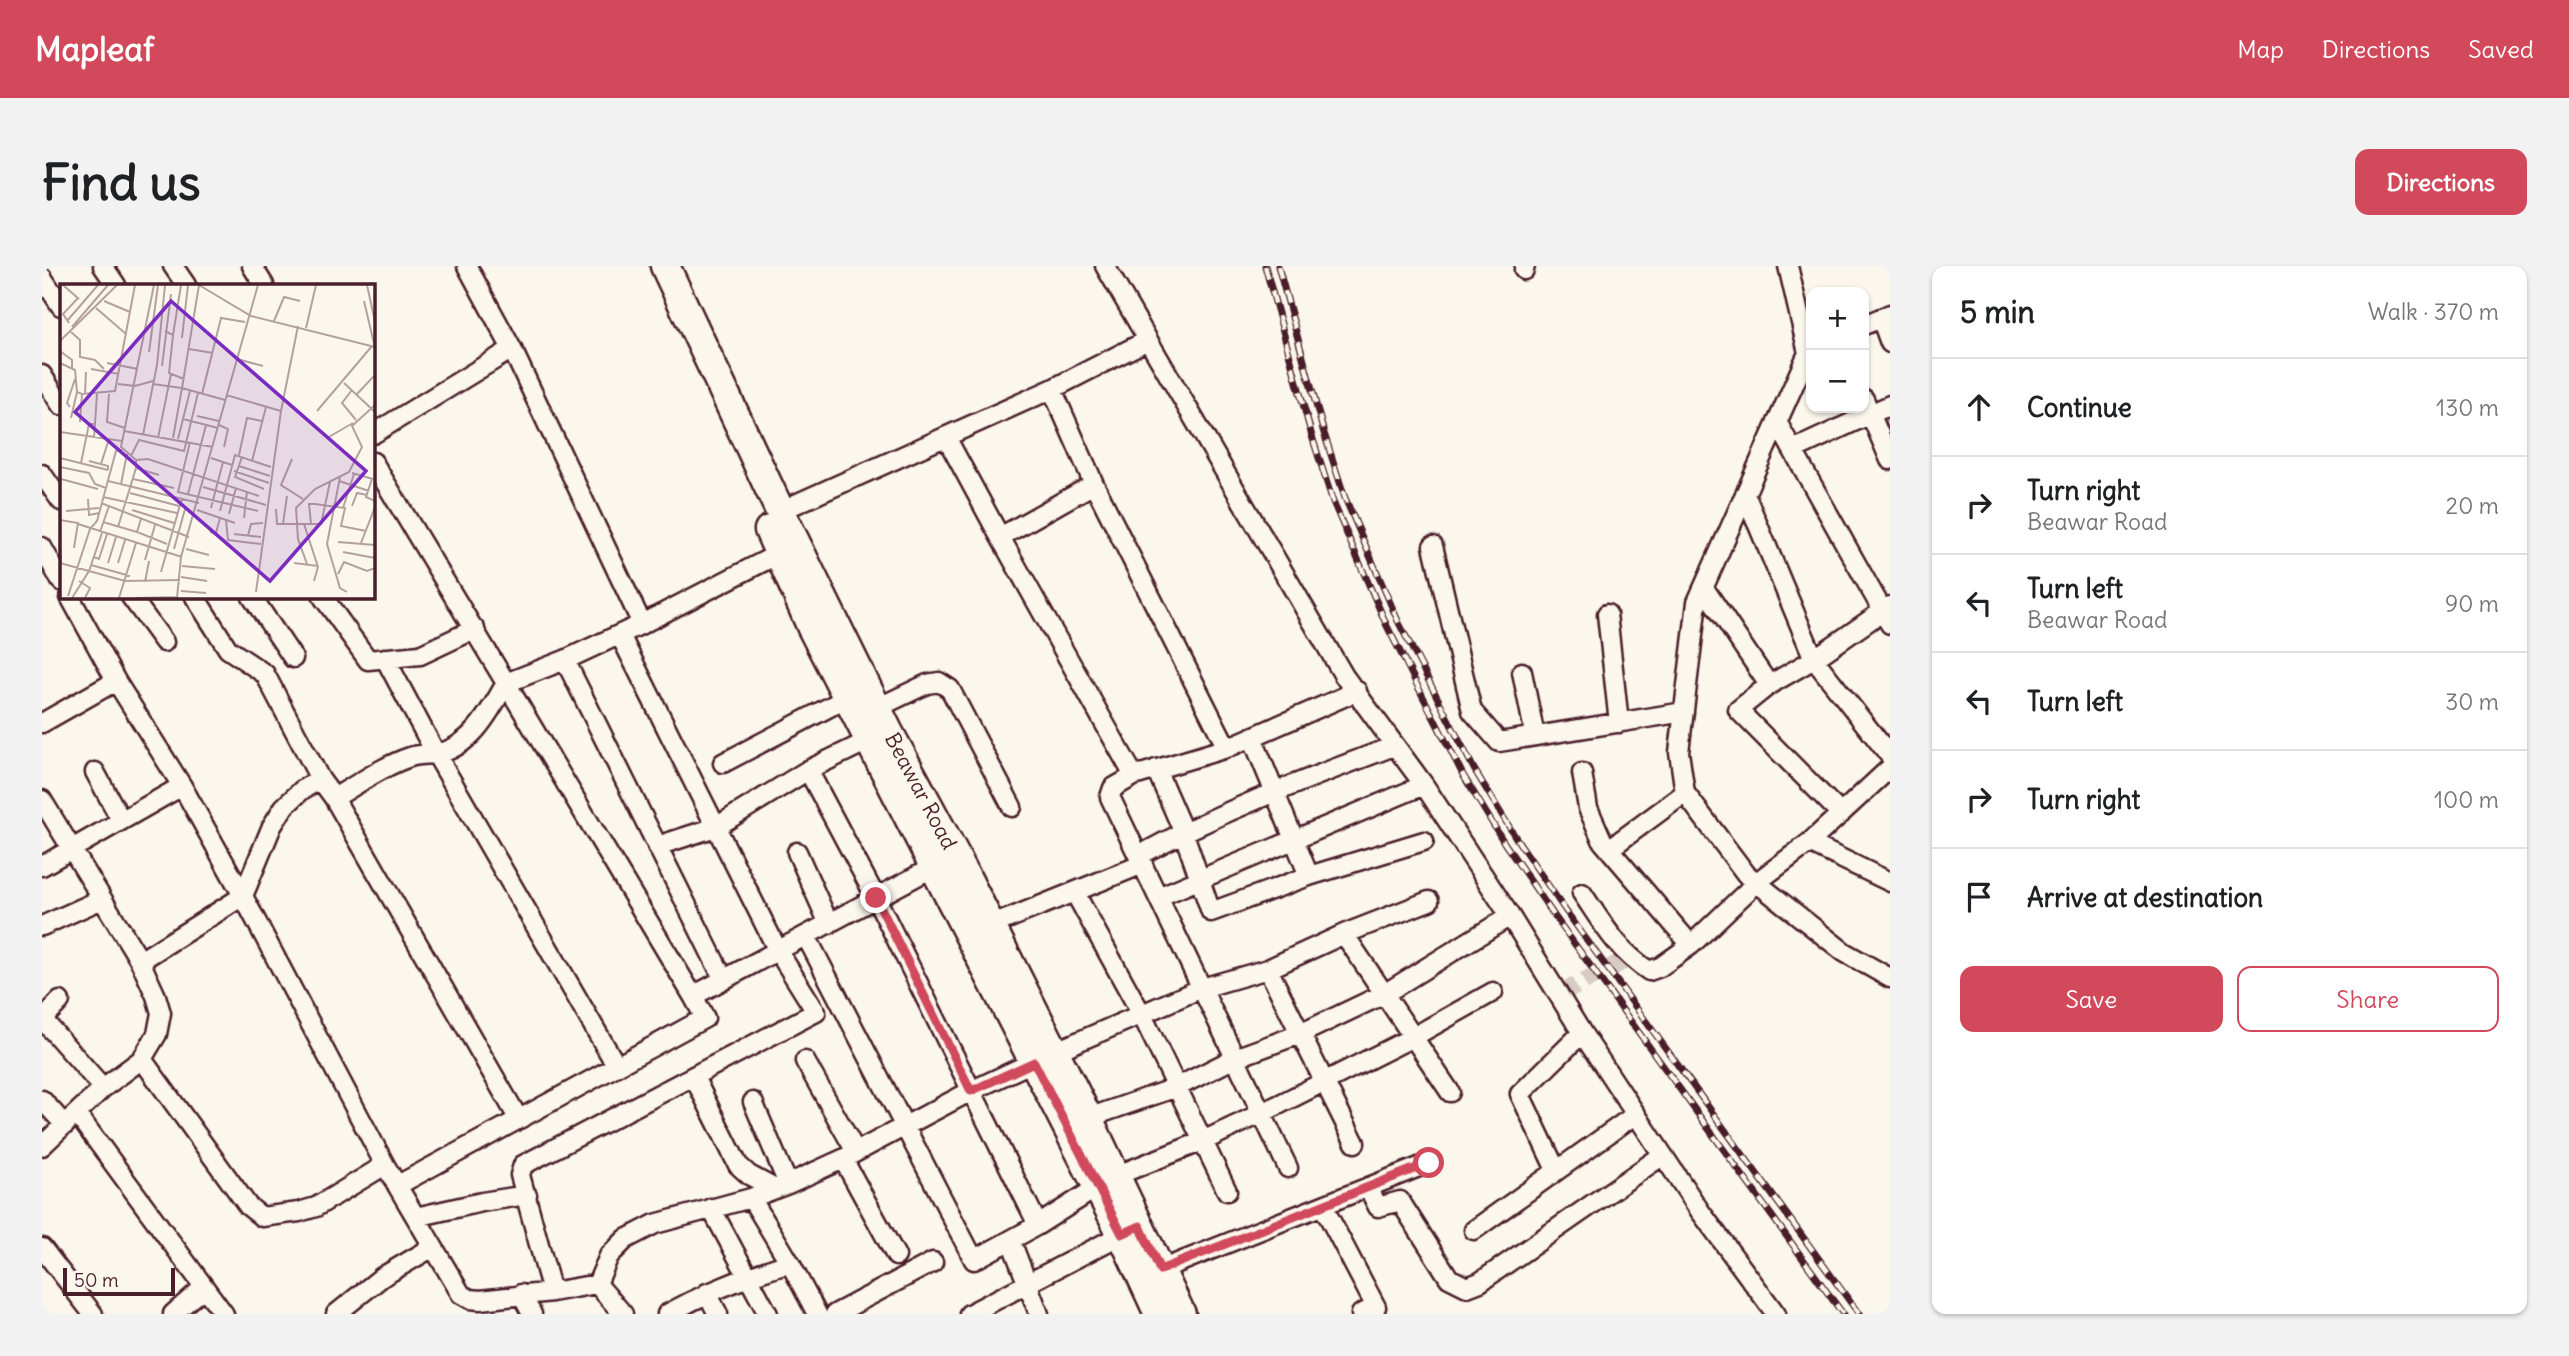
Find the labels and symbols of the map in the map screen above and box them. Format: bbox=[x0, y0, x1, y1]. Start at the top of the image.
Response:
inset map bbox=[60, 284, 374, 598]
street label: Beawar Road bbox=[879, 728, 963, 854]
route end bbox=[860, 882, 891, 913]
route start bbox=[1413, 1147, 1444, 1178]
scale bar bbox=[63, 1265, 175, 1297]

